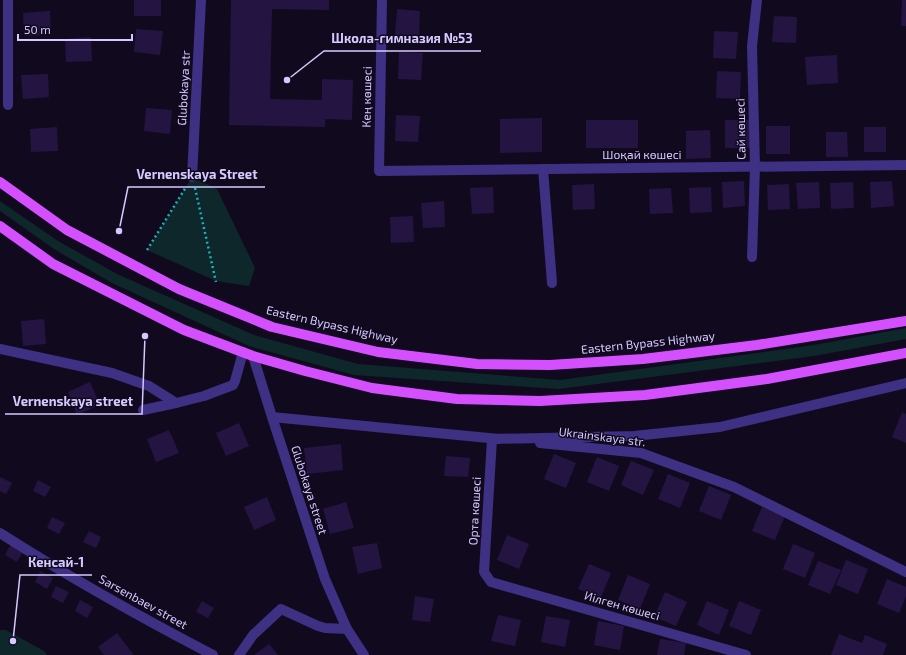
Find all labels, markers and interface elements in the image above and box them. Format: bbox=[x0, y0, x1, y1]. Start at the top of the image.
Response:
scale bar bbox=[18, 16, 132, 42]
text: 50 m bbox=[24, 22, 51, 36]
callout: Школа-гимназия №53 bbox=[324, 26, 481, 51]
text: Школа-гимназия №53 bbox=[331, 30, 473, 46]
street label: Glubokaya str bbox=[174, 50, 192, 126]
street label: Кең көшесі bbox=[358, 66, 374, 128]
street label: Сай көшесі bbox=[732, 98, 748, 160]
street label: Шоқай көшесі bbox=[602, 147, 682, 161]
callout: Vernenskaya Street bbox=[128, 162, 265, 187]
text: Vernenskaya Street bbox=[136, 166, 258, 182]
street label: Eastern Bypass Highway bbox=[265, 302, 400, 346]
street label: Eastern Bypass Highway bbox=[580, 328, 716, 356]
callout: Vernenskaya street bbox=[5, 389, 142, 414]
text: Vernenskaya street bbox=[13, 393, 134, 409]
street label: Ukrainskaya str. bbox=[558, 424, 646, 448]
street label: Glubokaya street bbox=[289, 443, 331, 536]
street label: Орта көшесі bbox=[465, 476, 483, 546]
callout: Кенсай-1 bbox=[20, 550, 92, 575]
text: Кенсай-1 bbox=[28, 554, 84, 570]
street label: Sarsenbaev street bbox=[97, 571, 191, 631]
street label: Иілген көшесі bbox=[583, 588, 662, 623]

